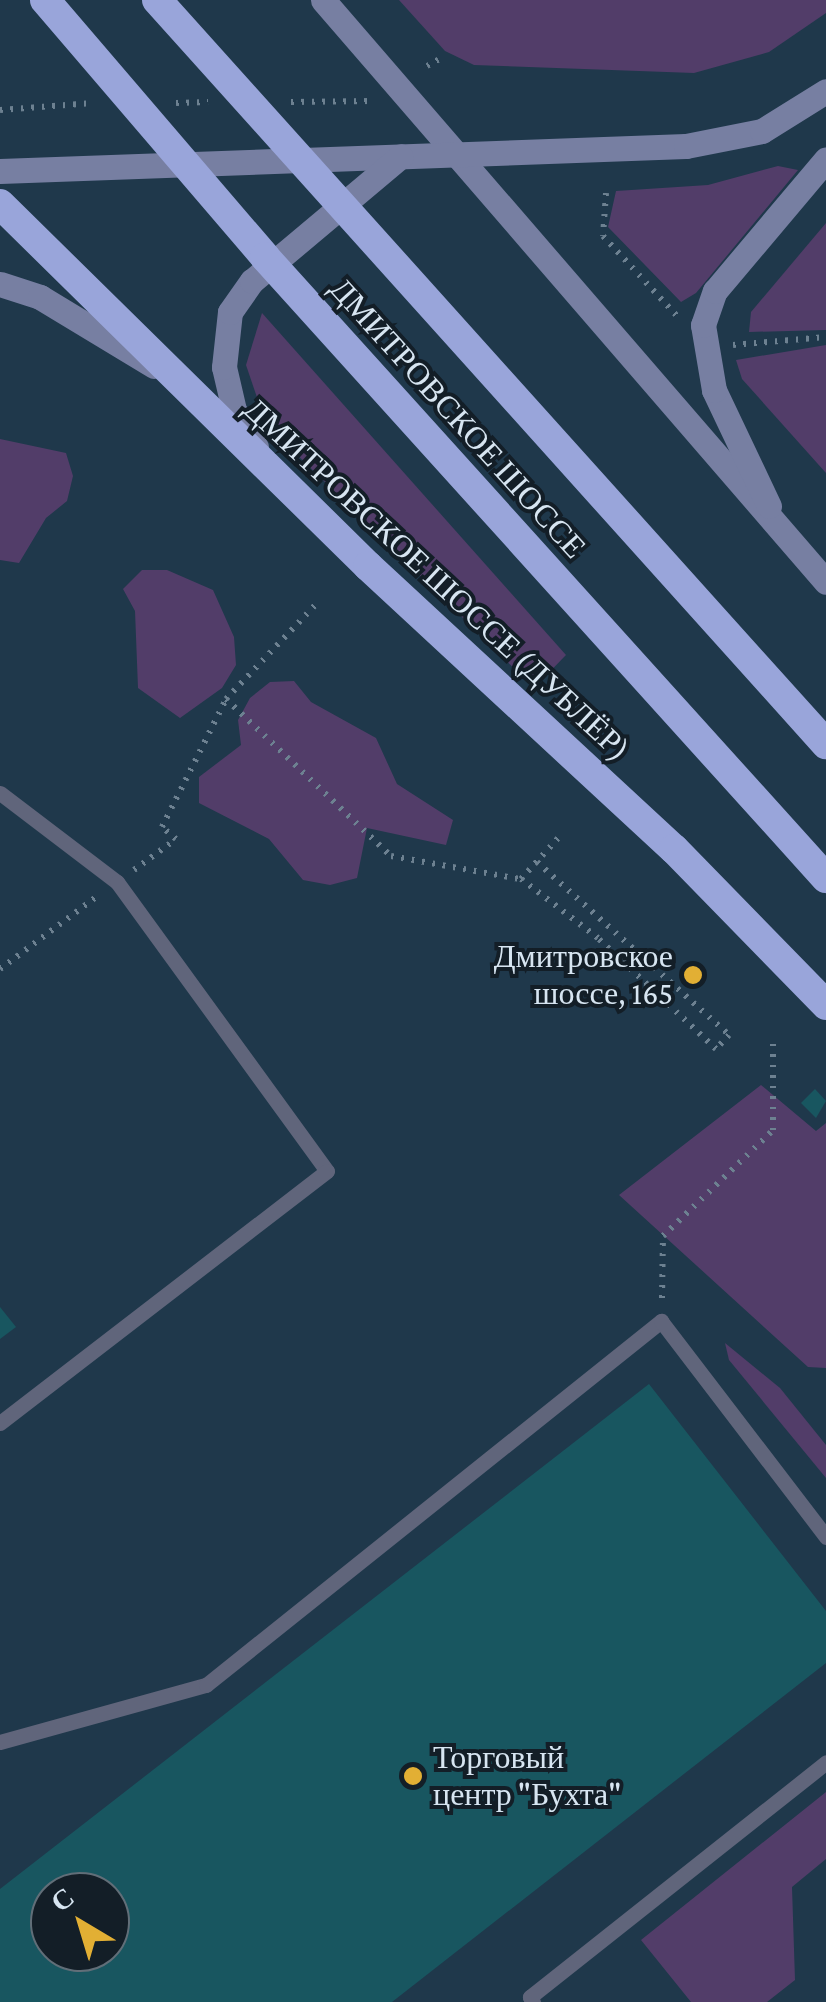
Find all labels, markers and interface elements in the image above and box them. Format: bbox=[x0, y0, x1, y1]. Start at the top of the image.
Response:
street label: ДМИТРОВСКОЕ ШОССЕ bbox=[322, 270, 594, 566]
street label: ДМИТРОВСКОЕ ШОССЕ (ДУБЛЁР) bbox=[236, 390, 638, 768]
place label: Дмитровское шоссе, 165 bbox=[494, 938, 673, 1013]
marker: Дмитровское шоссе, 165 bbox=[682, 964, 704, 986]
place label: Торговый центр "Бухта" bbox=[433, 1739, 621, 1814]
marker: Торговый центр "Бухта" bbox=[402, 1765, 424, 1787]
north arrow bbox=[30, 1872, 130, 1972]
text: С bbox=[45, 1881, 80, 1918]

